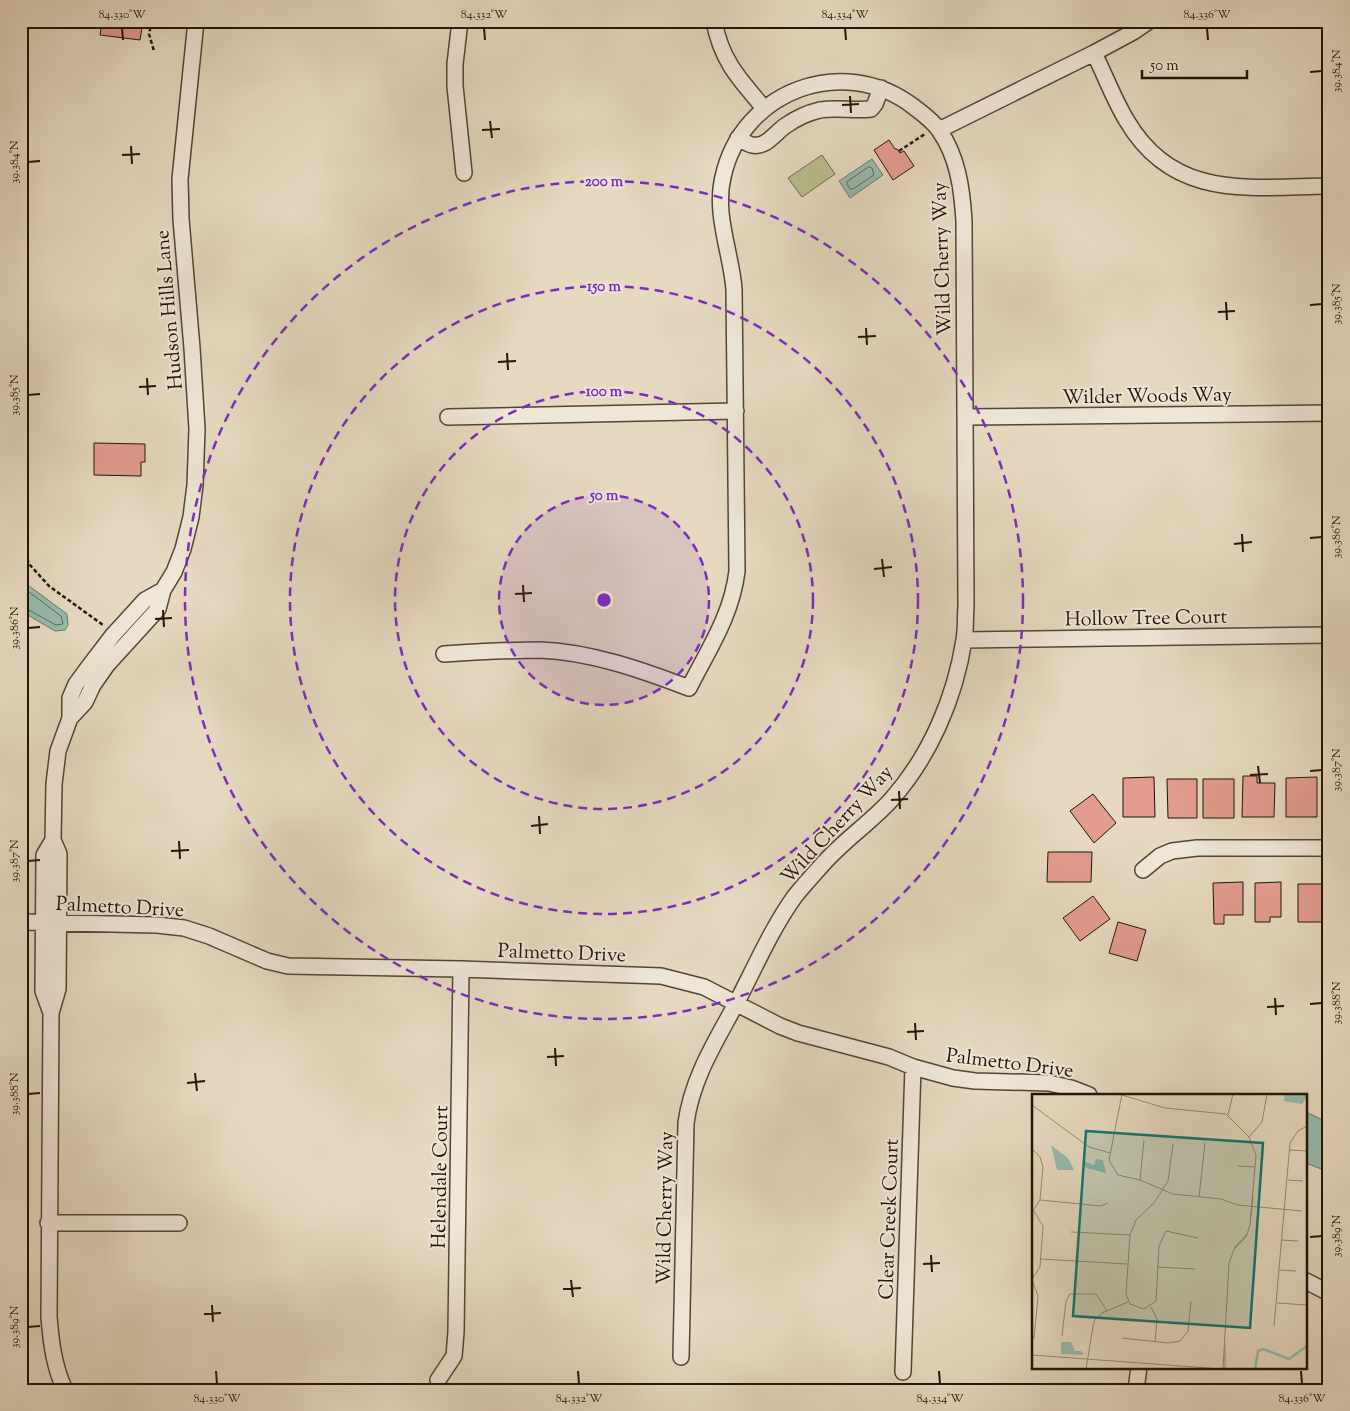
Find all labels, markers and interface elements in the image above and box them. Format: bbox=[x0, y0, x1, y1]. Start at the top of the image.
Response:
text: 84.330°W bbox=[98, 6, 146, 24]
text: 84.332°W bbox=[461, 6, 508, 24]
text: 84.334°W bbox=[821, 6, 869, 24]
text: 84.336°W bbox=[1184, 6, 1231, 24]
scale bar bbox=[1142, 48, 1248, 80]
text: 39.384°N bbox=[1328, 49, 1346, 92]
text: 50 m bbox=[1149, 56, 1179, 77]
text: 39.384°N bbox=[6, 140, 24, 183]
text: 200 m bbox=[585, 172, 624, 193]
street label: Wild Cherry Way bbox=[926, 182, 961, 336]
street label: Hudson Hills Lane bbox=[149, 229, 192, 391]
text: 150 m bbox=[587, 277, 621, 298]
text: 39.385°N bbox=[1328, 283, 1346, 325]
text: 39.385°N bbox=[6, 374, 24, 416]
text: 100 m bbox=[586, 382, 623, 403]
street label: Wilder Woods Way bbox=[1062, 382, 1232, 413]
text: 50 m bbox=[589, 486, 619, 507]
text: 39.386°N bbox=[1328, 515, 1346, 559]
centre of rings bbox=[595, 591, 613, 609]
street label: Hollow Tree Court bbox=[1065, 604, 1228, 635]
text: 39.386°N bbox=[6, 606, 24, 650]
text: 39.387°N bbox=[1328, 748, 1346, 792]
street label: Wild Cherry Way bbox=[775, 760, 901, 892]
text: 39.387°N bbox=[6, 839, 24, 883]
street label: Palmetto Drive bbox=[55, 891, 185, 926]
street label: Palmetto Drive bbox=[497, 938, 627, 971]
text: 39.388°N bbox=[1328, 981, 1346, 1025]
street label: Palmetto Drive bbox=[944, 1042, 1075, 1087]
text: 39.388°N bbox=[6, 1072, 24, 1116]
inset map bbox=[1032, 1094, 1308, 1368]
street label: Helendale Court bbox=[426, 1105, 457, 1249]
street label: Wild Cherry Way bbox=[651, 1131, 682, 1285]
street label: Clear Creek Court bbox=[873, 1138, 908, 1300]
text: 39.389°N bbox=[1328, 1214, 1346, 1257]
text: 39.389°N bbox=[6, 1305, 24, 1348]
text: 84.330°W bbox=[193, 1390, 241, 1408]
text: 84.332°W bbox=[556, 1390, 603, 1408]
text: 84.334°W bbox=[916, 1390, 964, 1408]
text: 84.336°W bbox=[1279, 1390, 1326, 1408]

